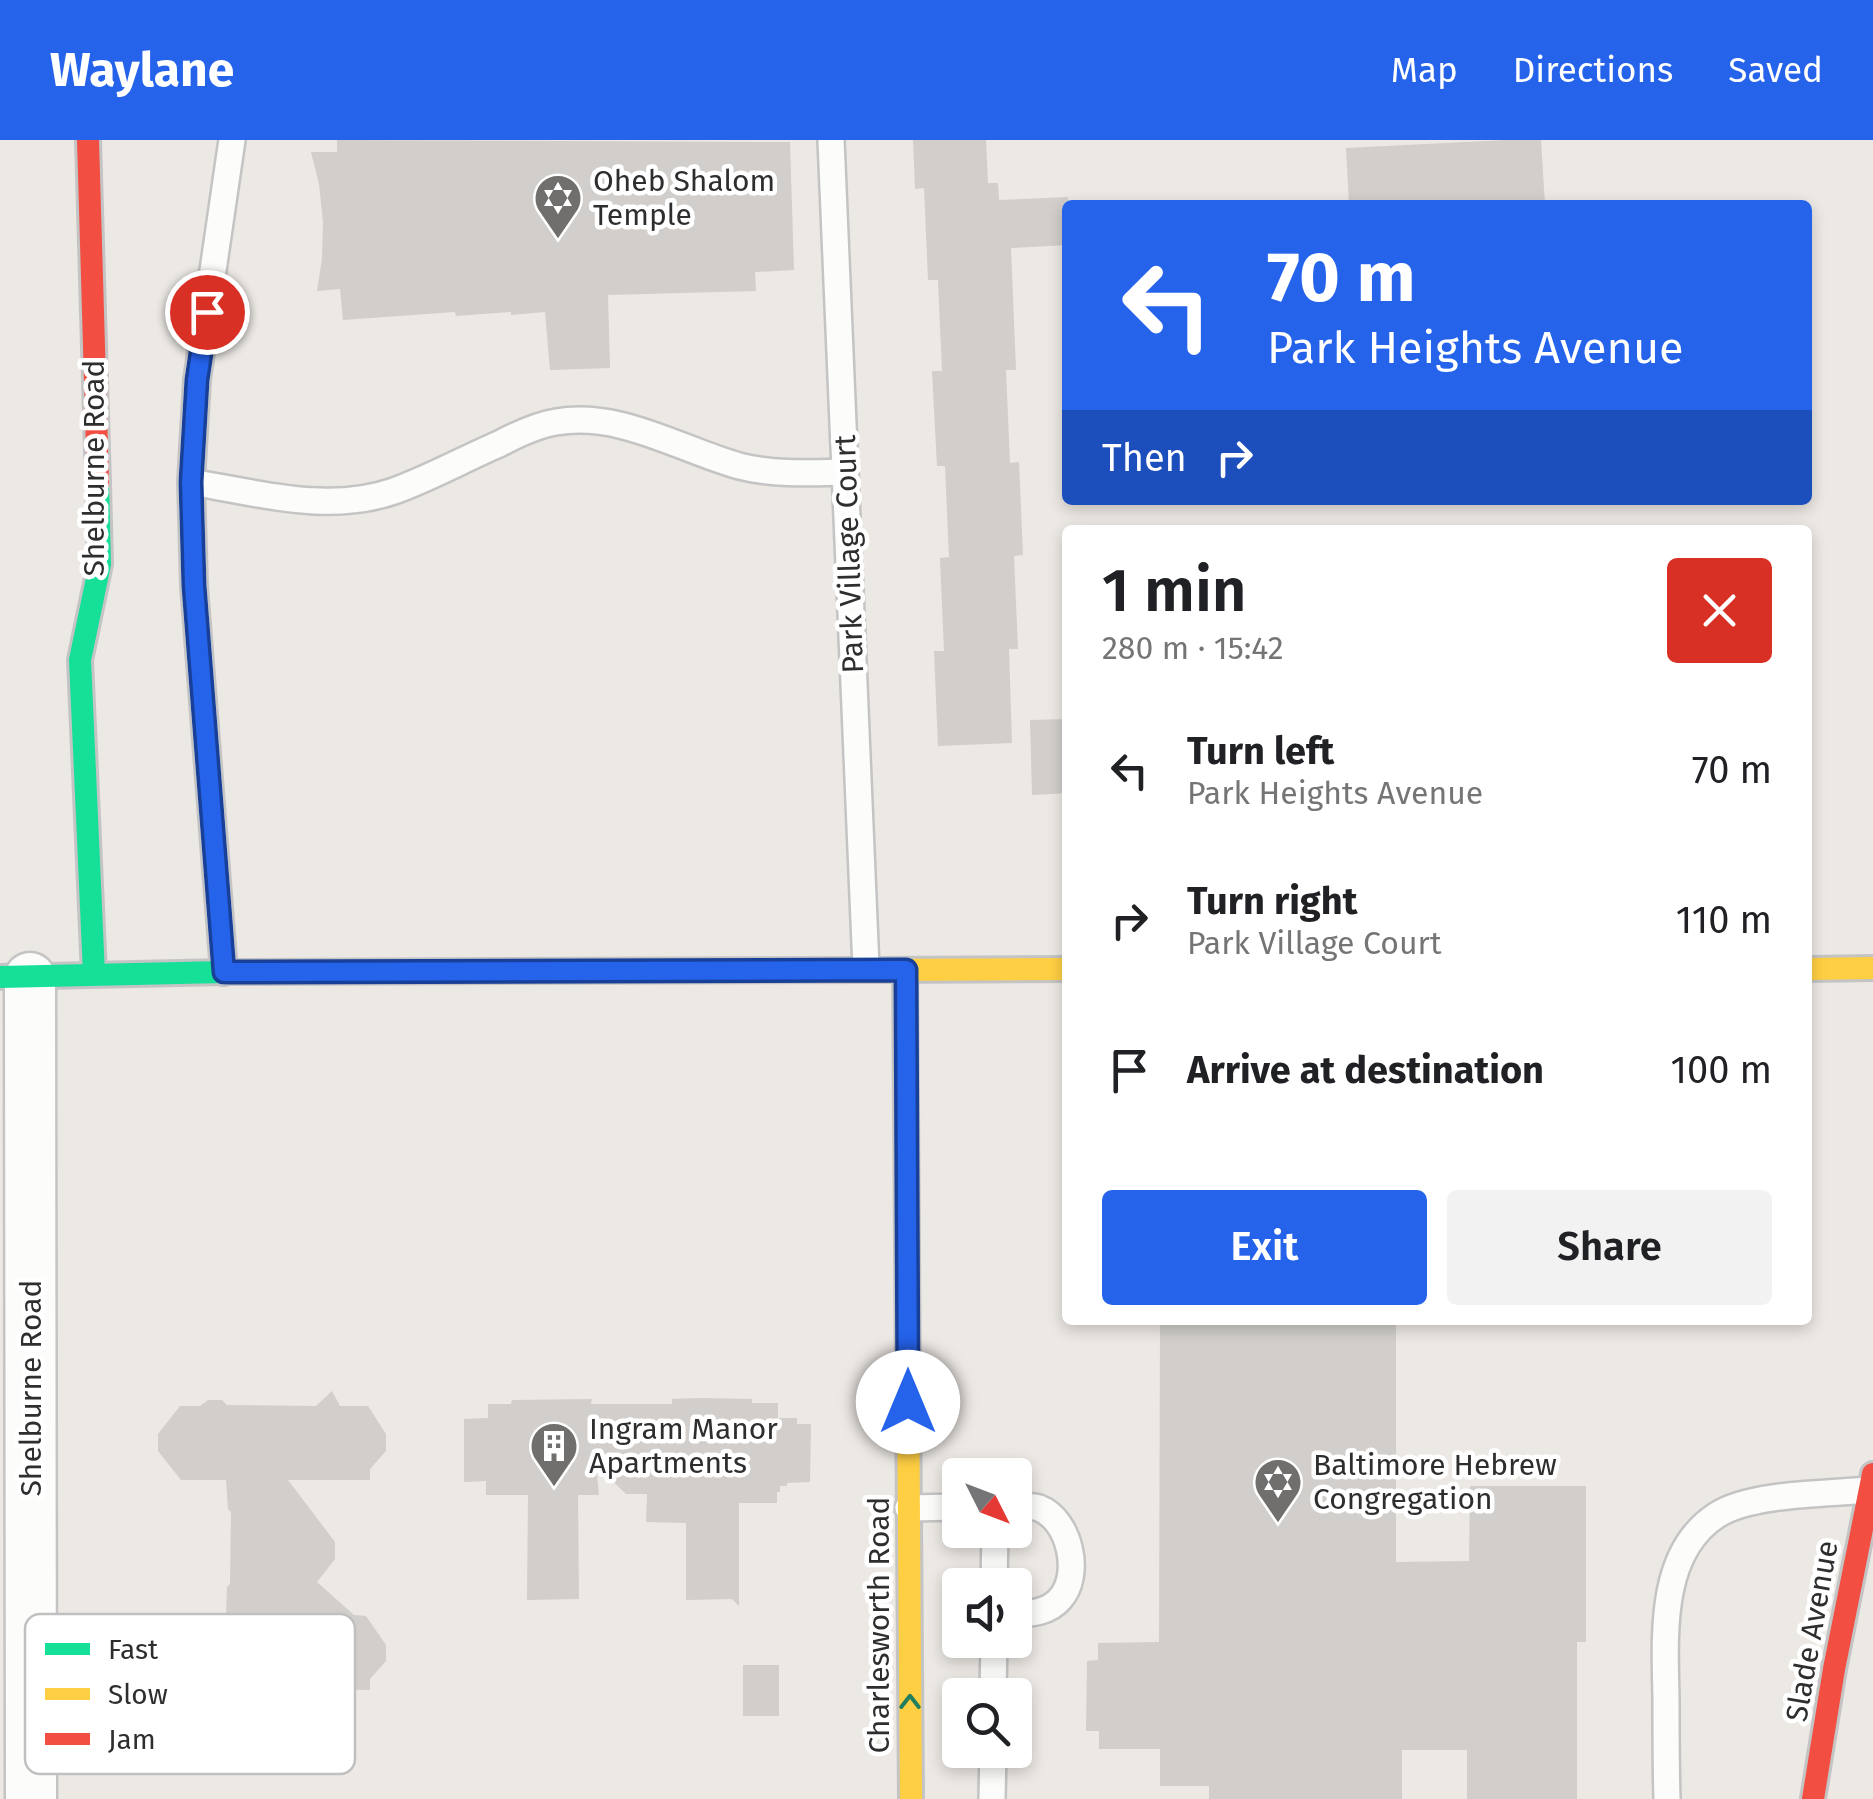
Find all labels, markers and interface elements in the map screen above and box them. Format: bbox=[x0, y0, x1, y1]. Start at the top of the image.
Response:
text: Waylane bbox=[50, 41, 234, 99]
text: Map bbox=[1391, 49, 1458, 91]
text: Directions bbox=[1513, 49, 1673, 91]
text: Saved bbox=[1728, 49, 1823, 91]
place label: Oheb Shalom Temple bbox=[593, 163, 775, 233]
synagogue icon: Oheb Shalom Temple bbox=[532, 172, 584, 240]
text: 70 m bbox=[1267, 236, 1416, 320]
icon: left bbox=[1102, 240, 1232, 370]
pin bbox=[165, 270, 250, 355]
icon: arrive bbox=[180, 285, 235, 340]
text: Park Heights Avenue bbox=[1267, 321, 1684, 375]
street label: Shelburne Road bbox=[76, 360, 112, 577]
icon: right bbox=[1207, 430, 1262, 485]
street label: Park Village Court bbox=[827, 434, 871, 674]
text: Then bbox=[1102, 435, 1187, 481]
text: 1 min bbox=[1102, 555, 1247, 627]
button: close bbox=[1667, 558, 1772, 663]
text: 280 m · 15:42 bbox=[1102, 629, 1284, 667]
text: Turn left bbox=[1187, 728, 1334, 774]
icon: left bbox=[1102, 743, 1157, 798]
text: 70 m bbox=[1692, 747, 1772, 793]
text: Park Heights Avenue bbox=[1187, 774, 1483, 812]
text: Turn right bbox=[1187, 878, 1357, 924]
icon: right bbox=[1102, 893, 1157, 948]
text: 110 m bbox=[1676, 897, 1772, 943]
text: Park Village Court bbox=[1187, 924, 1442, 962]
icon: arrive bbox=[1102, 1043, 1157, 1098]
text: Arrive at destination bbox=[1187, 1047, 1544, 1093]
text: 100 m bbox=[1671, 1047, 1772, 1093]
button: Exit bbox=[1102, 1190, 1427, 1305]
button: Share bbox=[1447, 1190, 1772, 1305]
street label: Shelburne Road bbox=[13, 1280, 49, 1497]
position arrow bbox=[856, 1350, 960, 1454]
place label: Ingram Manor Apartments bbox=[589, 1411, 778, 1481]
building icon: Ingram Manor Apartments bbox=[528, 1420, 580, 1488]
place label: Baltimore Hebrew Congregation bbox=[1313, 1447, 1557, 1517]
synagogue icon: Baltimore Hebrew Congregation bbox=[1252, 1456, 1304, 1524]
north arrow bbox=[942, 1458, 1032, 1548]
map controls bbox=[942, 1458, 1032, 1768]
street label: Charlesworth Road bbox=[861, 1497, 897, 1753]
street label: Slade Avenue bbox=[1778, 1538, 1846, 1724]
button: sound bbox=[942, 1568, 1032, 1658]
legend bbox=[25, 1614, 355, 1774]
text: Fast bbox=[108, 1633, 159, 1666]
text: Slow bbox=[108, 1678, 168, 1711]
button: search bbox=[942, 1678, 1032, 1768]
one-way arrow bbox=[899, 1693, 921, 1708]
text: Jam bbox=[108, 1723, 156, 1756]

